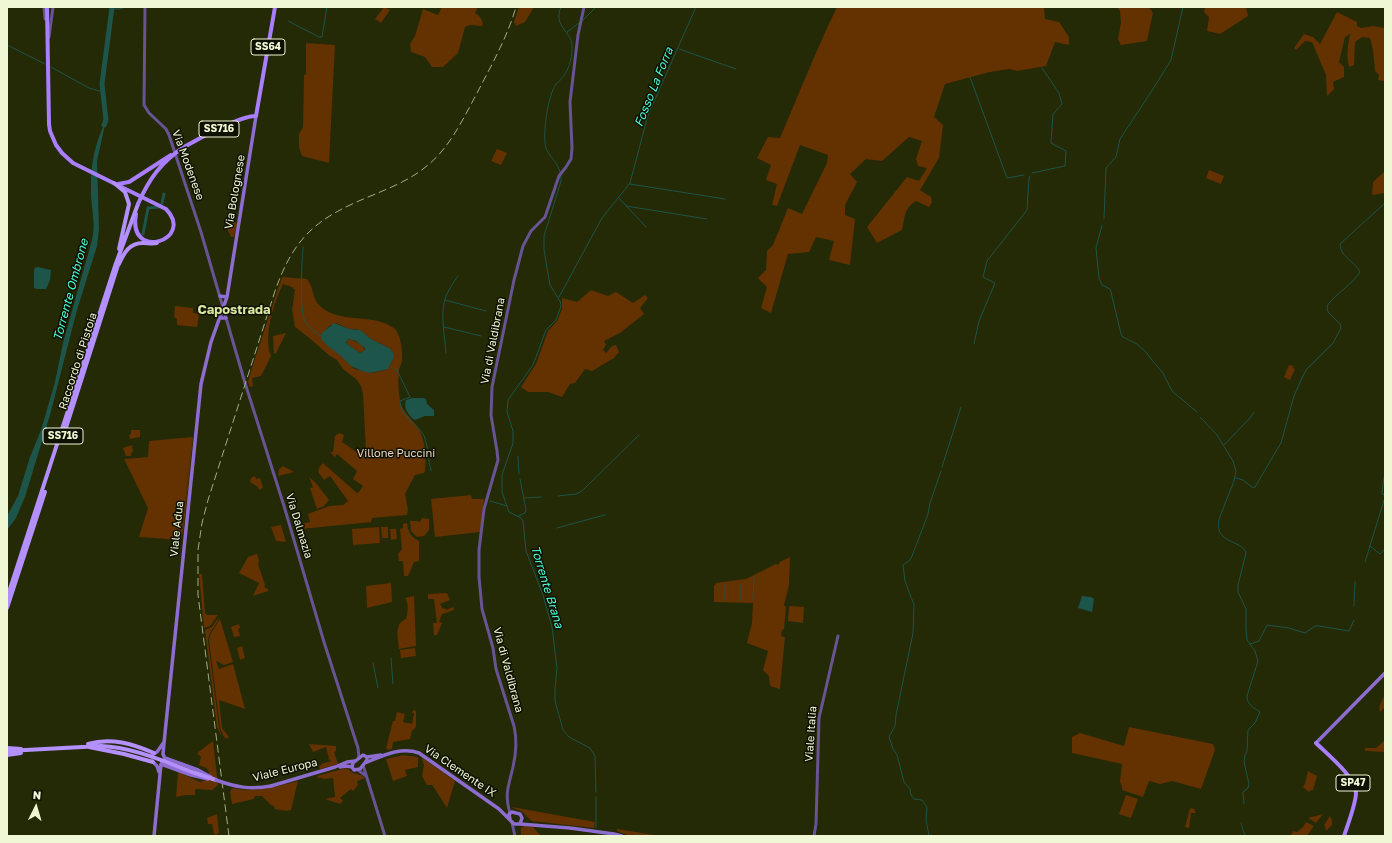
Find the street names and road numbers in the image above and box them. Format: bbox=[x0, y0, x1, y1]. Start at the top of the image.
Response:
road number: SS64 bbox=[251, 39, 285, 55]
road number: SS716 bbox=[199, 121, 239, 137]
street label: Via Modenese bbox=[169, 128, 207, 202]
street label: Via Bolognese bbox=[222, 154, 248, 230]
street label: Via di Valdibrana bbox=[478, 297, 508, 385]
street label: Raccordo di Pistoia bbox=[56, 311, 100, 411]
road number: SS716 bbox=[43, 428, 83, 444]
street label: Via Dalmazia bbox=[283, 492, 315, 560]
street label: Viale Adua bbox=[168, 500, 186, 558]
street label: Via di Valdibrana bbox=[490, 626, 526, 714]
street label: Viale Italia bbox=[802, 706, 820, 762]
street label: Via Clemente IX bbox=[422, 742, 498, 800]
street label: Viale Europa bbox=[251, 756, 319, 784]
road number: SP47 bbox=[1336, 775, 1370, 791]

